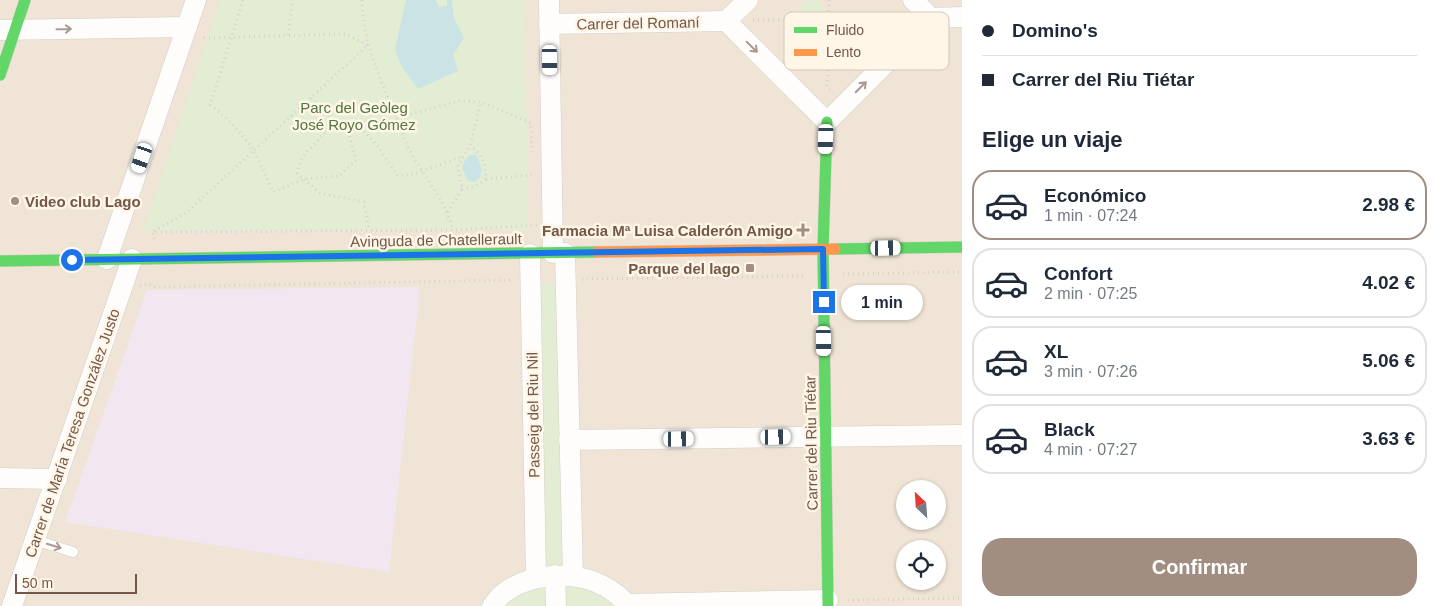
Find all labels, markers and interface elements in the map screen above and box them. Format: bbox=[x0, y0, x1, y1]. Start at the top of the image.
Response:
legend bbox=[784, 12, 949, 70]
street label: Carrer del Romaní bbox=[576, 13, 701, 33]
text: Domino's bbox=[1012, 20, 1098, 41]
text: Fluido bbox=[826, 22, 864, 38]
one-way arrow bbox=[55, 24, 71, 34]
one-way arrow bbox=[746, 41, 758, 53]
text: Lento bbox=[826, 44, 861, 60]
car bbox=[542, 45, 557, 75]
text: Carrer del Riu Tiétar bbox=[1012, 69, 1194, 90]
one-way arrow bbox=[855, 81, 867, 94]
park label: Parc del Geòleg José Royo Gómez bbox=[292, 99, 416, 133]
car bbox=[817, 124, 834, 154]
text: Elige un viaje bbox=[982, 127, 1123, 152]
car bbox=[130, 141, 153, 175]
icon: car bbox=[984, 183, 1029, 228]
text: Económico bbox=[1044, 185, 1146, 206]
place label: Video club Lago bbox=[25, 193, 141, 210]
text: 2.98 € bbox=[1362, 194, 1415, 215]
marker: Video club Lago bbox=[9, 195, 21, 207]
text: 1 min · 07:24 bbox=[1044, 207, 1137, 224]
place label: Farmacia Mª Luisa Calderón Amigo bbox=[542, 222, 793, 239]
marker: Farmacia Mª Luisa Calderón Amigo bbox=[797, 224, 809, 236]
street label: Avinguda de Chatellerault bbox=[350, 230, 523, 250]
car bbox=[870, 240, 901, 256]
route start bbox=[61, 249, 83, 271]
place label: Parque del lago bbox=[628, 260, 740, 277]
icon: car bbox=[984, 261, 1029, 306]
marker: Parque del lago bbox=[744, 262, 756, 274]
text: Confort bbox=[1044, 263, 1113, 284]
text: 4.02 € bbox=[1362, 272, 1415, 293]
callout: 1 min bbox=[842, 284, 924, 320]
text: 2 min · 07:25 bbox=[1044, 285, 1137, 302]
route end bbox=[813, 291, 835, 313]
text: 1 min bbox=[861, 294, 903, 311]
street label: Carrer de María Teresa González Justo bbox=[21, 306, 123, 560]
car bbox=[816, 326, 831, 356]
icon: car bbox=[984, 339, 1029, 384]
text: XL bbox=[1044, 341, 1068, 362]
text: 5.06 € bbox=[1362, 350, 1415, 371]
street label: Passeig del Riu Nil bbox=[523, 352, 543, 478]
text: 3 min · 07:26 bbox=[1044, 363, 1137, 380]
street label: Carrer del Riu Tiétar bbox=[801, 375, 821, 511]
icon: car bbox=[984, 417, 1029, 462]
text: Black bbox=[1044, 419, 1095, 440]
text: 3.63 € bbox=[1362, 428, 1415, 449]
car bbox=[760, 429, 791, 445]
car bbox=[663, 431, 694, 447]
text: 4 min · 07:27 bbox=[1044, 441, 1137, 458]
north arrow bbox=[896, 480, 946, 530]
map controls bbox=[896, 480, 946, 590]
button: Confirmar bbox=[982, 538, 1417, 596]
button: locate bbox=[896, 540, 946, 590]
one-way arrow bbox=[45, 541, 61, 551]
scale bar bbox=[15, 571, 138, 594]
text: 50 m bbox=[22, 575, 53, 591]

